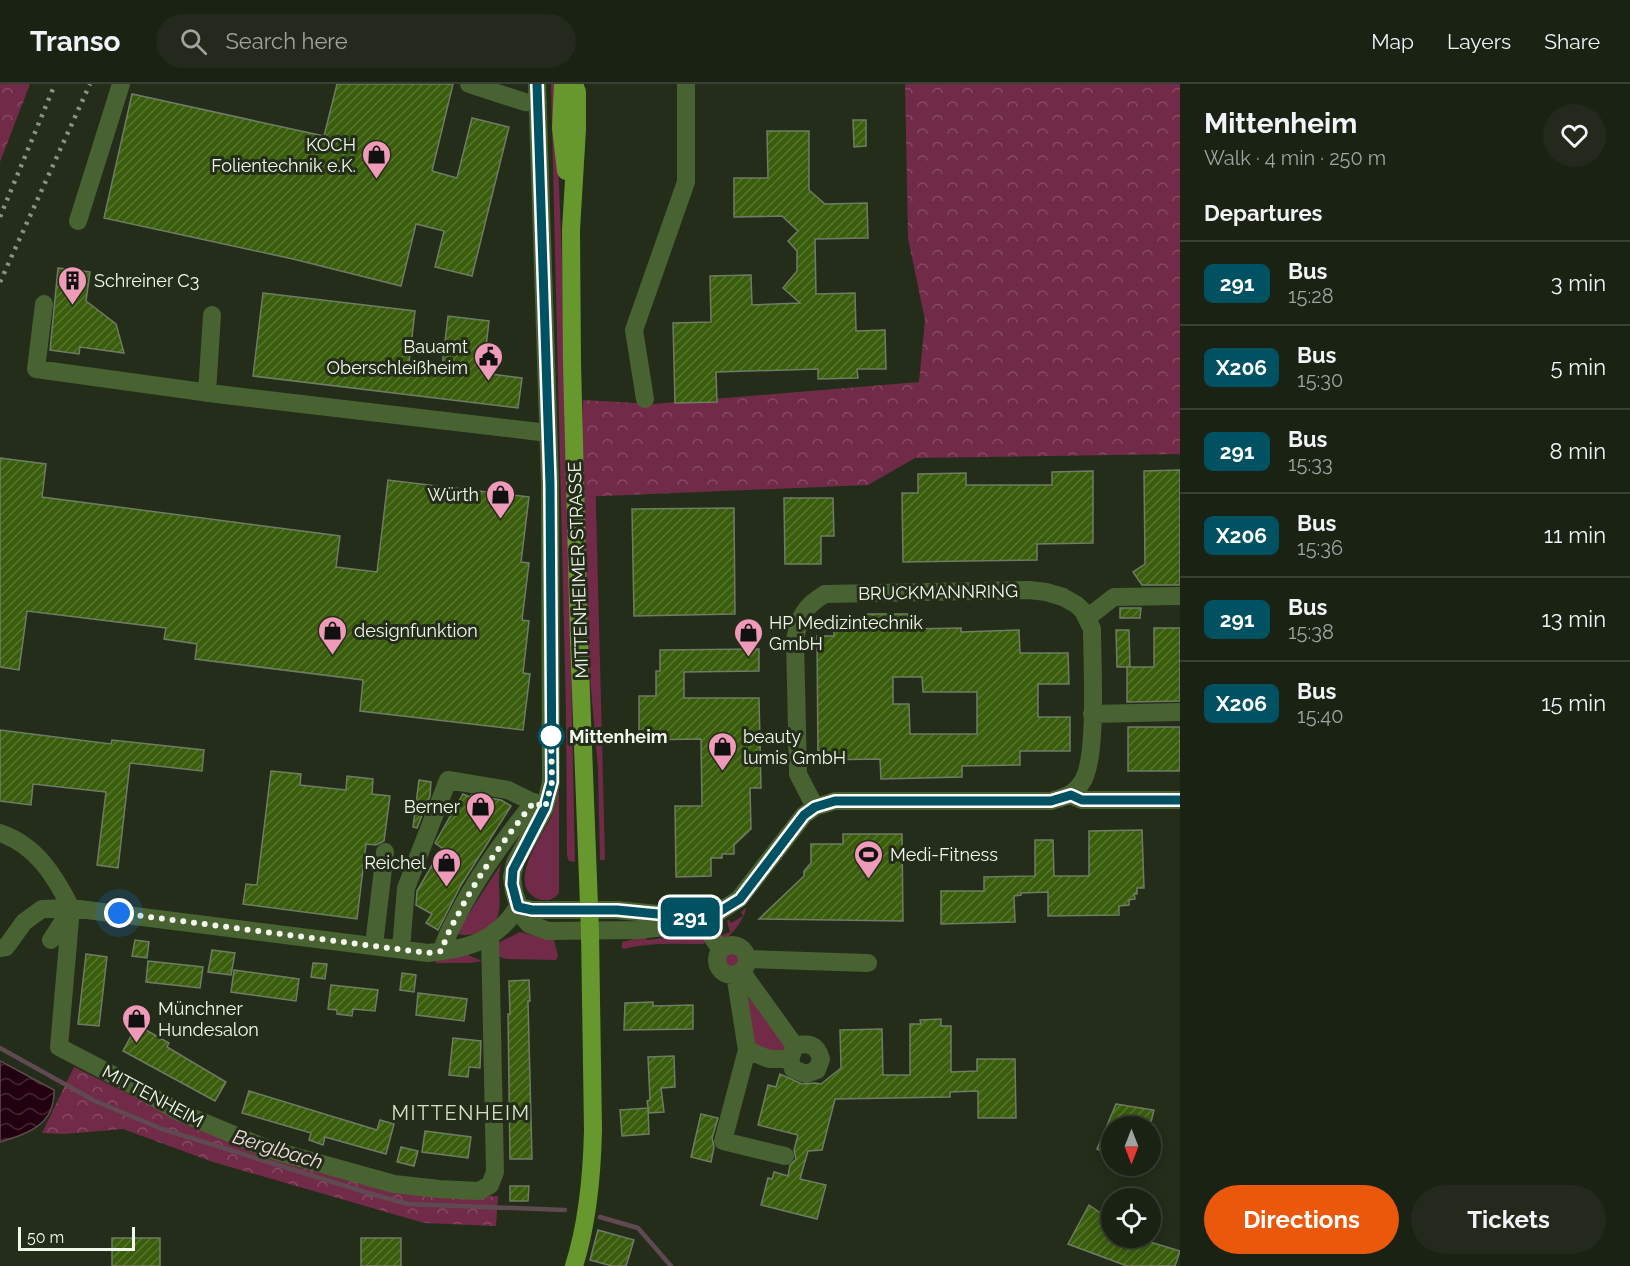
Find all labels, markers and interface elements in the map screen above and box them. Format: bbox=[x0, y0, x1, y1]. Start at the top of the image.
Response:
search box bbox=[156, 14, 576, 68]
text: Transo bbox=[30, 25, 120, 58]
icon: search bbox=[177, 25, 210, 58]
text: Search here bbox=[225, 28, 348, 54]
text: Map bbox=[1371, 29, 1414, 54]
text: Layers bbox=[1447, 29, 1511, 54]
text: Share bbox=[1544, 29, 1600, 54]
button: heart bbox=[1543, 104, 1606, 167]
text: Mittenheim bbox=[1204, 107, 1357, 140]
place label: KOCH Folientechnik e.K. bbox=[211, 134, 356, 176]
shop icon: KOCH Folientechnik e.K. bbox=[361, 138, 393, 180]
text: Walk · 4 min · 250 m bbox=[1204, 146, 1386, 170]
text: Departures bbox=[1204, 200, 1322, 226]
text: Bus bbox=[1288, 258, 1327, 284]
building icon: Schreiner C3 bbox=[57, 264, 89, 306]
place label: Schreiner C3 bbox=[94, 270, 199, 291]
text: 3 min bbox=[1551, 270, 1606, 296]
text: 291 bbox=[1220, 271, 1254, 296]
text: 15:28 bbox=[1288, 284, 1334, 308]
place label: Bauamt Oberschleißheim bbox=[327, 336, 468, 378]
public building icon: Bauamt Oberschleißheim bbox=[473, 340, 505, 382]
text: Bus bbox=[1297, 342, 1336, 368]
text: 5 min bbox=[1551, 354, 1606, 380]
text: X206 bbox=[1216, 355, 1267, 380]
text: 15:30 bbox=[1297, 368, 1343, 392]
text: Bus bbox=[1288, 426, 1327, 452]
text: 8 min bbox=[1550, 438, 1606, 464]
text: 291 bbox=[1220, 439, 1254, 464]
text: 15:33 bbox=[1288, 452, 1333, 476]
street label: MITTENHEIMER STRASSE bbox=[564, 461, 592, 679]
shop icon: Würth bbox=[484, 478, 516, 520]
place label: Würth bbox=[427, 484, 479, 505]
text: Bus bbox=[1297, 510, 1336, 536]
text: 11 min bbox=[1544, 522, 1606, 548]
text: X206 bbox=[1216, 523, 1267, 548]
text: 15:36 bbox=[1297, 536, 1343, 560]
street label: BRUCKMANNRING bbox=[858, 580, 1018, 604]
text: Bus bbox=[1288, 594, 1327, 620]
text: 13 min bbox=[1541, 606, 1606, 632]
text: 291 bbox=[1220, 607, 1254, 632]
place label: HP Medizintechnik GmbH bbox=[769, 612, 923, 654]
shop icon: designfunktion bbox=[317, 614, 349, 656]
shop icon: HP Medizintechnik GmbH bbox=[732, 616, 764, 658]
place label: designfunktion bbox=[354, 620, 478, 641]
text: 15:38 bbox=[1288, 620, 1334, 644]
text: Bus bbox=[1297, 678, 1336, 704]
text: 15 min bbox=[1541, 690, 1606, 716]
text: X206 bbox=[1216, 691, 1267, 716]
text: 15:40 bbox=[1297, 704, 1344, 728]
marker: Mittenheim bbox=[538, 723, 564, 749]
place label: Mittenheim bbox=[569, 726, 668, 747]
place label: beauty lumis GmbH bbox=[743, 726, 846, 768]
shop icon: beauty lumis GmbH bbox=[706, 730, 738, 772]
shop icon: Berner bbox=[465, 790, 497, 832]
place label: Berner bbox=[404, 796, 461, 817]
sports icon: Medi-Fitness bbox=[853, 838, 885, 880]
place label: Medi-Fitness bbox=[890, 844, 998, 865]
shop icon: Reichel bbox=[431, 846, 463, 888]
place label: Reichel bbox=[364, 852, 426, 873]
your location bbox=[104, 898, 134, 928]
line badge: 291 bbox=[656, 898, 724, 936]
text: 291 bbox=[673, 905, 707, 930]
place label: Münchner Hundesalon bbox=[158, 998, 259, 1040]
shop icon: Münchner Hundesalon bbox=[121, 1002, 153, 1044]
street label: MITTENHEIM bbox=[99, 1061, 207, 1131]
district label: MITTENHEIM bbox=[392, 1101, 530, 1125]
north arrow bbox=[1101, 1116, 1161, 1176]
map controls bbox=[1101, 1116, 1161, 1248]
water label: Berglbach bbox=[230, 1124, 326, 1174]
button: Directions bbox=[1204, 1185, 1399, 1254]
button: Tickets bbox=[1411, 1185, 1606, 1254]
button: locate bbox=[1101, 1188, 1161, 1248]
scale bar bbox=[18, 1224, 135, 1252]
text: 50 m bbox=[27, 1228, 64, 1247]

